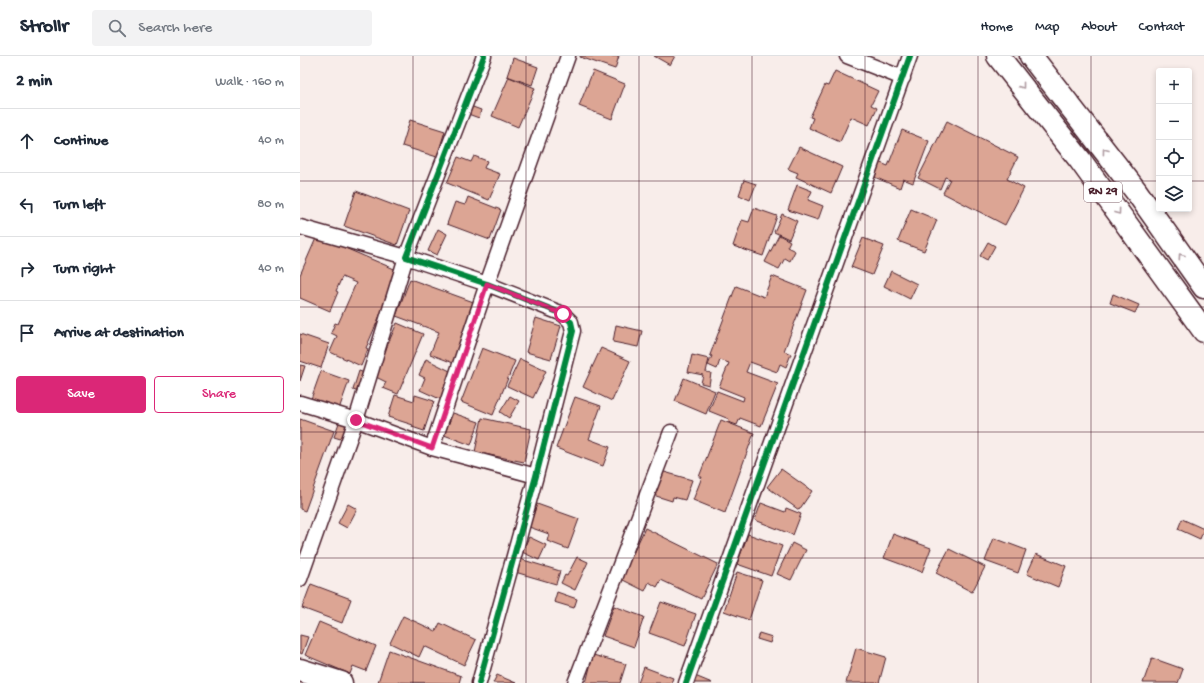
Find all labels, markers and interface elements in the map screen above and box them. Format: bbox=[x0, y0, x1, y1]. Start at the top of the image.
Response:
search box bbox=[92, 10, 372, 46]
text: Strollr bbox=[20, 16, 68, 39]
icon: search bbox=[106, 17, 128, 39]
text: Search here bbox=[138, 19, 212, 37]
text: Home bbox=[981, 19, 1013, 36]
text: Map bbox=[1035, 19, 1059, 36]
text: About bbox=[1081, 19, 1117, 36]
text: Contact bbox=[1139, 19, 1184, 36]
map controls bbox=[1156, 68, 1192, 212]
button: + bbox=[1156, 68, 1192, 104]
text: 2 min bbox=[16, 72, 52, 92]
text: Walk · 160 m bbox=[215, 75, 284, 90]
one-way arrow bbox=[1018, 82, 1025, 89]
button: − bbox=[1156, 104, 1192, 140]
icon: ahead bbox=[16, 130, 38, 152]
text: Continue bbox=[54, 132, 108, 150]
text: 40 m bbox=[258, 133, 284, 148]
button: locate bbox=[1156, 140, 1192, 176]
one-way arrow bbox=[1103, 148, 1110, 155]
button: layers bbox=[1156, 176, 1192, 212]
road number: RN 29 bbox=[1084, 182, 1122, 202]
icon: left bbox=[16, 194, 38, 216]
text: Turn left bbox=[54, 196, 105, 214]
text: 80 m bbox=[257, 197, 284, 212]
one-way arrow bbox=[1113, 208, 1120, 215]
one-way arrow bbox=[1179, 253, 1186, 260]
icon: right bbox=[16, 258, 38, 280]
text: Turn right bbox=[54, 260, 114, 278]
text: 40 m bbox=[258, 261, 284, 276]
route start bbox=[554, 305, 572, 323]
icon: arrive bbox=[16, 322, 38, 344]
text: Arrive at destination bbox=[54, 324, 184, 342]
button: Save bbox=[16, 376, 146, 413]
button: Share bbox=[154, 376, 284, 413]
route end bbox=[347, 411, 365, 429]

